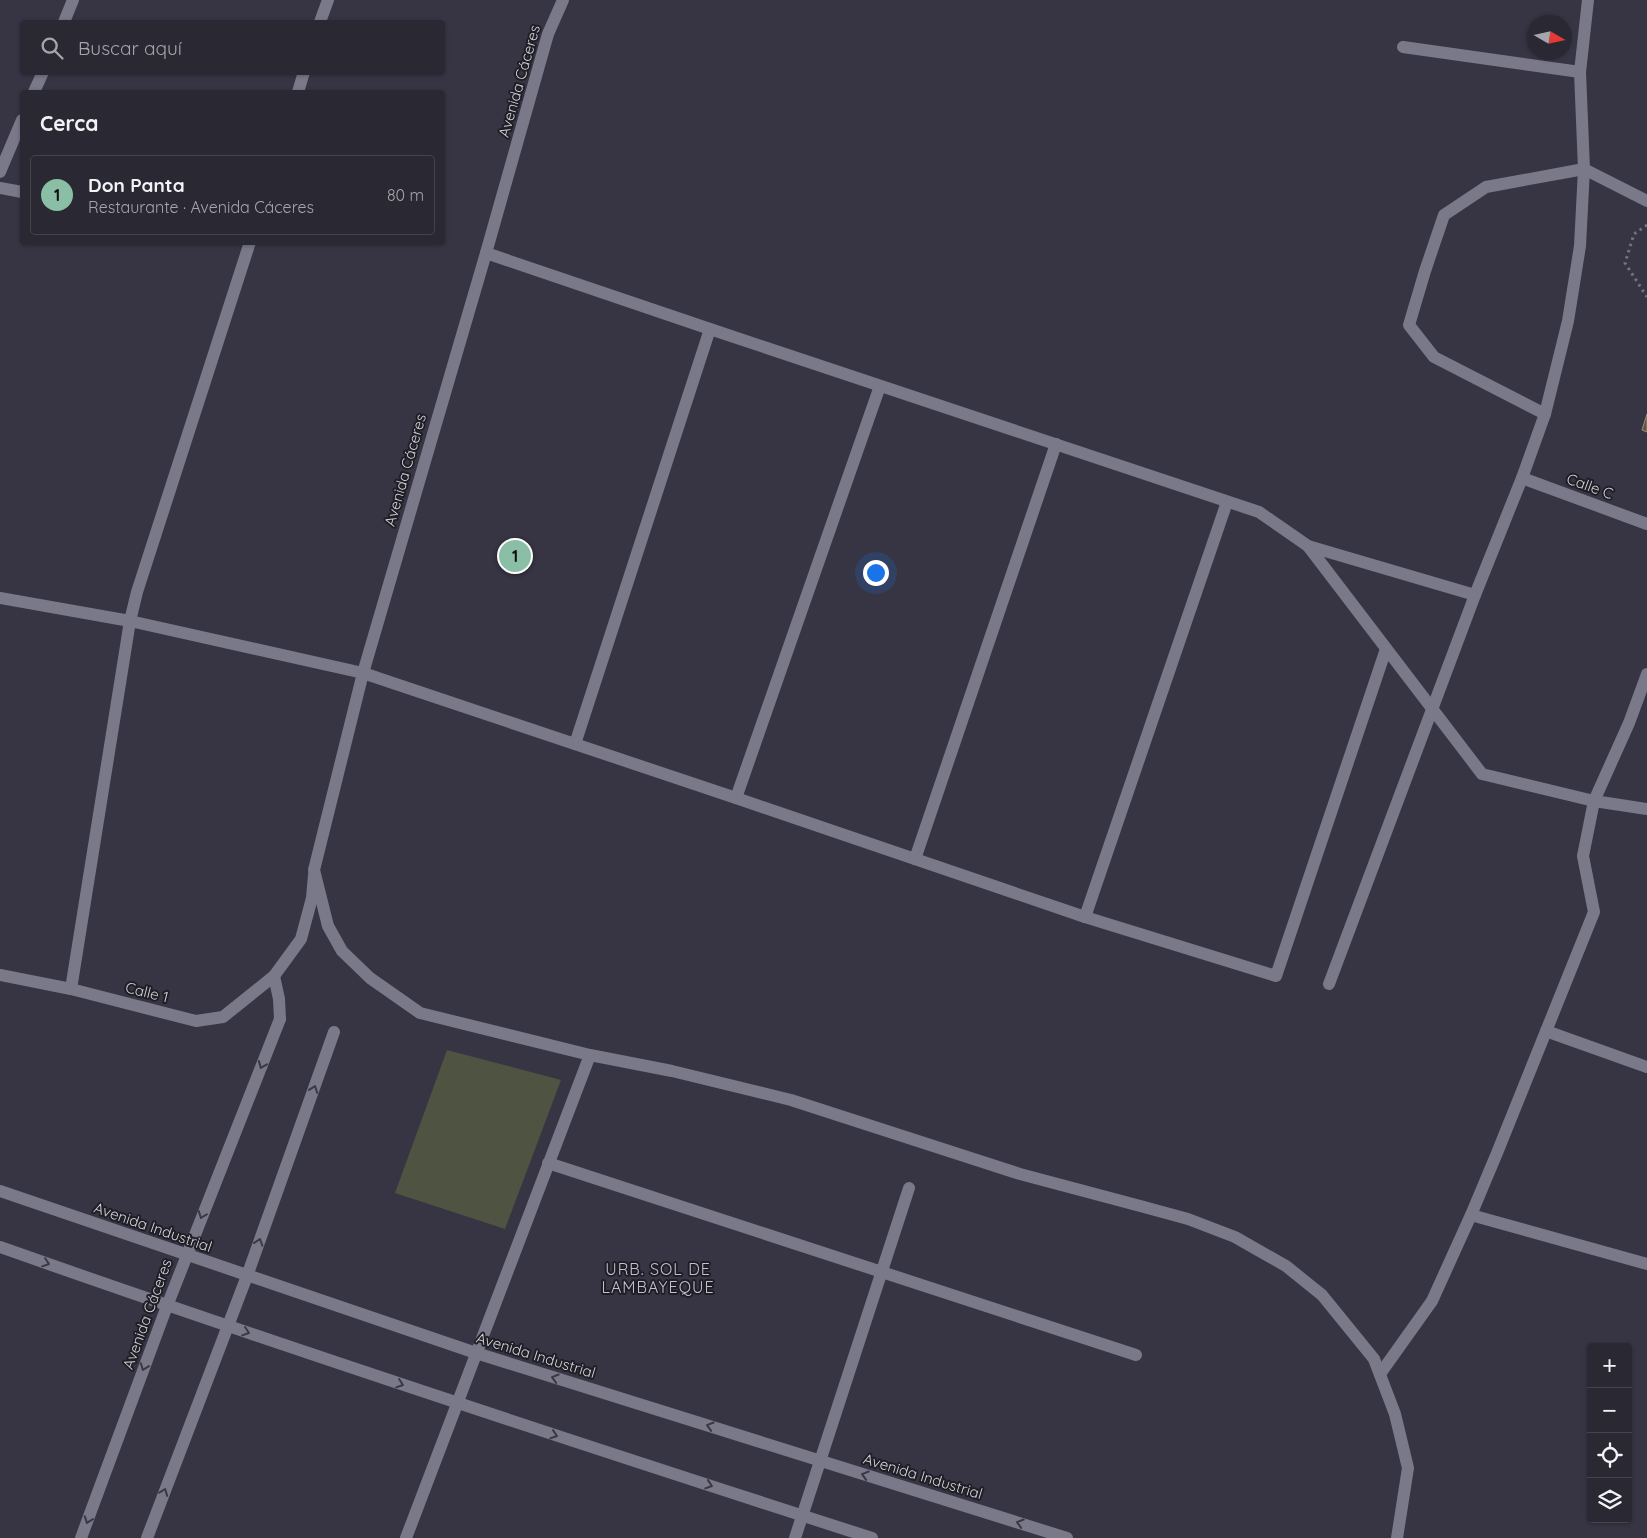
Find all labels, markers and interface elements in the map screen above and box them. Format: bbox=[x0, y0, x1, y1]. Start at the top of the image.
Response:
north arrow bbox=[1527, 15, 1572, 60]
search box bbox=[20, 20, 445, 75]
street label: Avenida Cáceres bbox=[494, 23, 544, 139]
icon: search bbox=[38, 34, 66, 62]
text: Buscar aquí bbox=[78, 36, 182, 60]
text: Cerca bbox=[40, 110, 98, 136]
text: Don Panta bbox=[88, 173, 185, 197]
text: 1 bbox=[54, 185, 60, 205]
text: 80 m bbox=[387, 185, 424, 205]
text: Restaurante · Avenida Cáceres bbox=[88, 197, 314, 217]
street label: Avenida Cáceres bbox=[380, 412, 430, 528]
street label: Calle C bbox=[1564, 469, 1616, 503]
pin: 1 bbox=[499, 537, 531, 575]
your location bbox=[863, 560, 889, 586]
street label: Calle 1 bbox=[123, 977, 171, 1007]
one-way arrow bbox=[258, 1060, 268, 1068]
one-way arrow bbox=[308, 1086, 318, 1094]
street label: Avenida Industrial bbox=[91, 1198, 215, 1256]
one-way arrow bbox=[197, 1211, 207, 1219]
one-way arrow bbox=[253, 1239, 263, 1247]
street label: Avenida Cáceres bbox=[118, 1256, 176, 1372]
one-way arrow bbox=[41, 1257, 50, 1267]
district label: URB. SOL DE LAMBAYEQUE bbox=[601, 1259, 715, 1297]
one-way arrow bbox=[241, 1326, 250, 1336]
street label: Avenida Industrial bbox=[474, 1328, 598, 1382]
map controls bbox=[1587, 1343, 1632, 1523]
button: + bbox=[1587, 1343, 1632, 1388]
one-way arrow bbox=[140, 1363, 150, 1371]
one-way arrow bbox=[551, 1373, 559, 1383]
one-way arrow bbox=[395, 1378, 404, 1388]
button: − bbox=[1587, 1388, 1632, 1433]
one-way arrow bbox=[706, 1422, 714, 1432]
one-way arrow bbox=[550, 1429, 558, 1439]
button: locate bbox=[1587, 1433, 1632, 1478]
street label: Avenida Industrial bbox=[861, 1449, 985, 1503]
one-way arrow bbox=[861, 1471, 870, 1481]
button: layers bbox=[1587, 1478, 1632, 1523]
one-way arrow bbox=[704, 1479, 713, 1489]
one-way arrow bbox=[158, 1489, 168, 1497]
one-way arrow bbox=[84, 1515, 94, 1524]
one-way arrow bbox=[1016, 1519, 1025, 1529]

